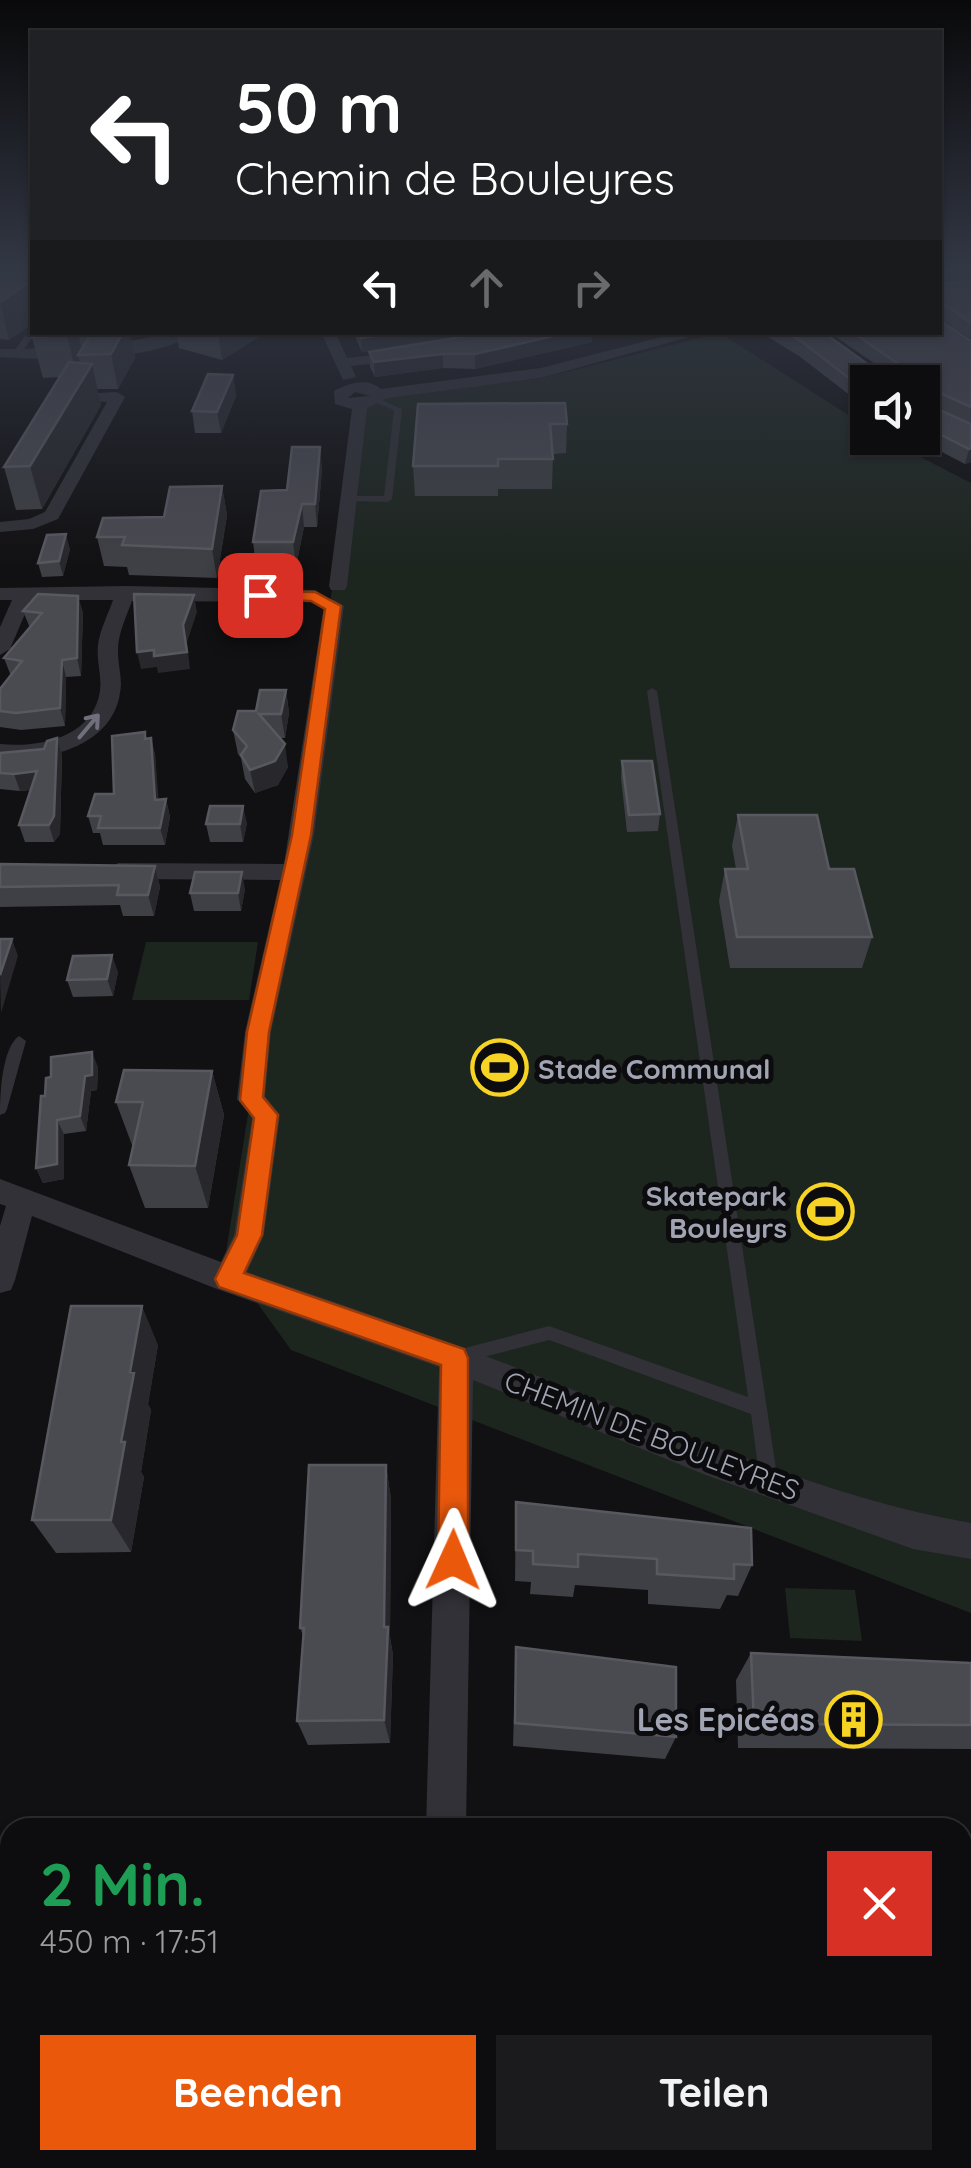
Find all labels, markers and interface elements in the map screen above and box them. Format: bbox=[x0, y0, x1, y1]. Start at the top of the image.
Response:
text: 50 m bbox=[235, 63, 402, 151]
icon: left bbox=[70, 70, 200, 200]
text: Chemin de Bouleyres bbox=[235, 150, 675, 206]
icon: left bbox=[354, 260, 409, 315]
icon: ahead bbox=[459, 260, 514, 315]
icon: right bbox=[564, 260, 619, 315]
map controls bbox=[850, 365, 940, 455]
button: sound bbox=[850, 365, 940, 455]
pin bbox=[218, 553, 303, 638]
icon: arrive bbox=[233, 568, 288, 623]
one-way arrow bbox=[77, 714, 100, 739]
sports icon: Stade Communal bbox=[469, 1038, 529, 1098]
place label: Stade Communal bbox=[538, 1051, 771, 1086]
place label: Skatepark Bouleyrs bbox=[646, 1178, 787, 1245]
sports icon: Skatepark Bouleyrs bbox=[796, 1181, 856, 1241]
street label: CHEMIN DE BOULEYRES bbox=[500, 1363, 804, 1507]
position arrow bbox=[401, 1508, 505, 1612]
building icon: Les Epicéas bbox=[824, 1689, 884, 1749]
place label: Les Epicéas bbox=[637, 1699, 815, 1739]
text: 2 Min. bbox=[40, 1846, 205, 1921]
button: close bbox=[827, 1851, 932, 1956]
text: 450 m · 17:51 bbox=[40, 1921, 219, 1961]
button: Beenden bbox=[40, 2035, 476, 2150]
button: Teilen bbox=[496, 2035, 932, 2150]

